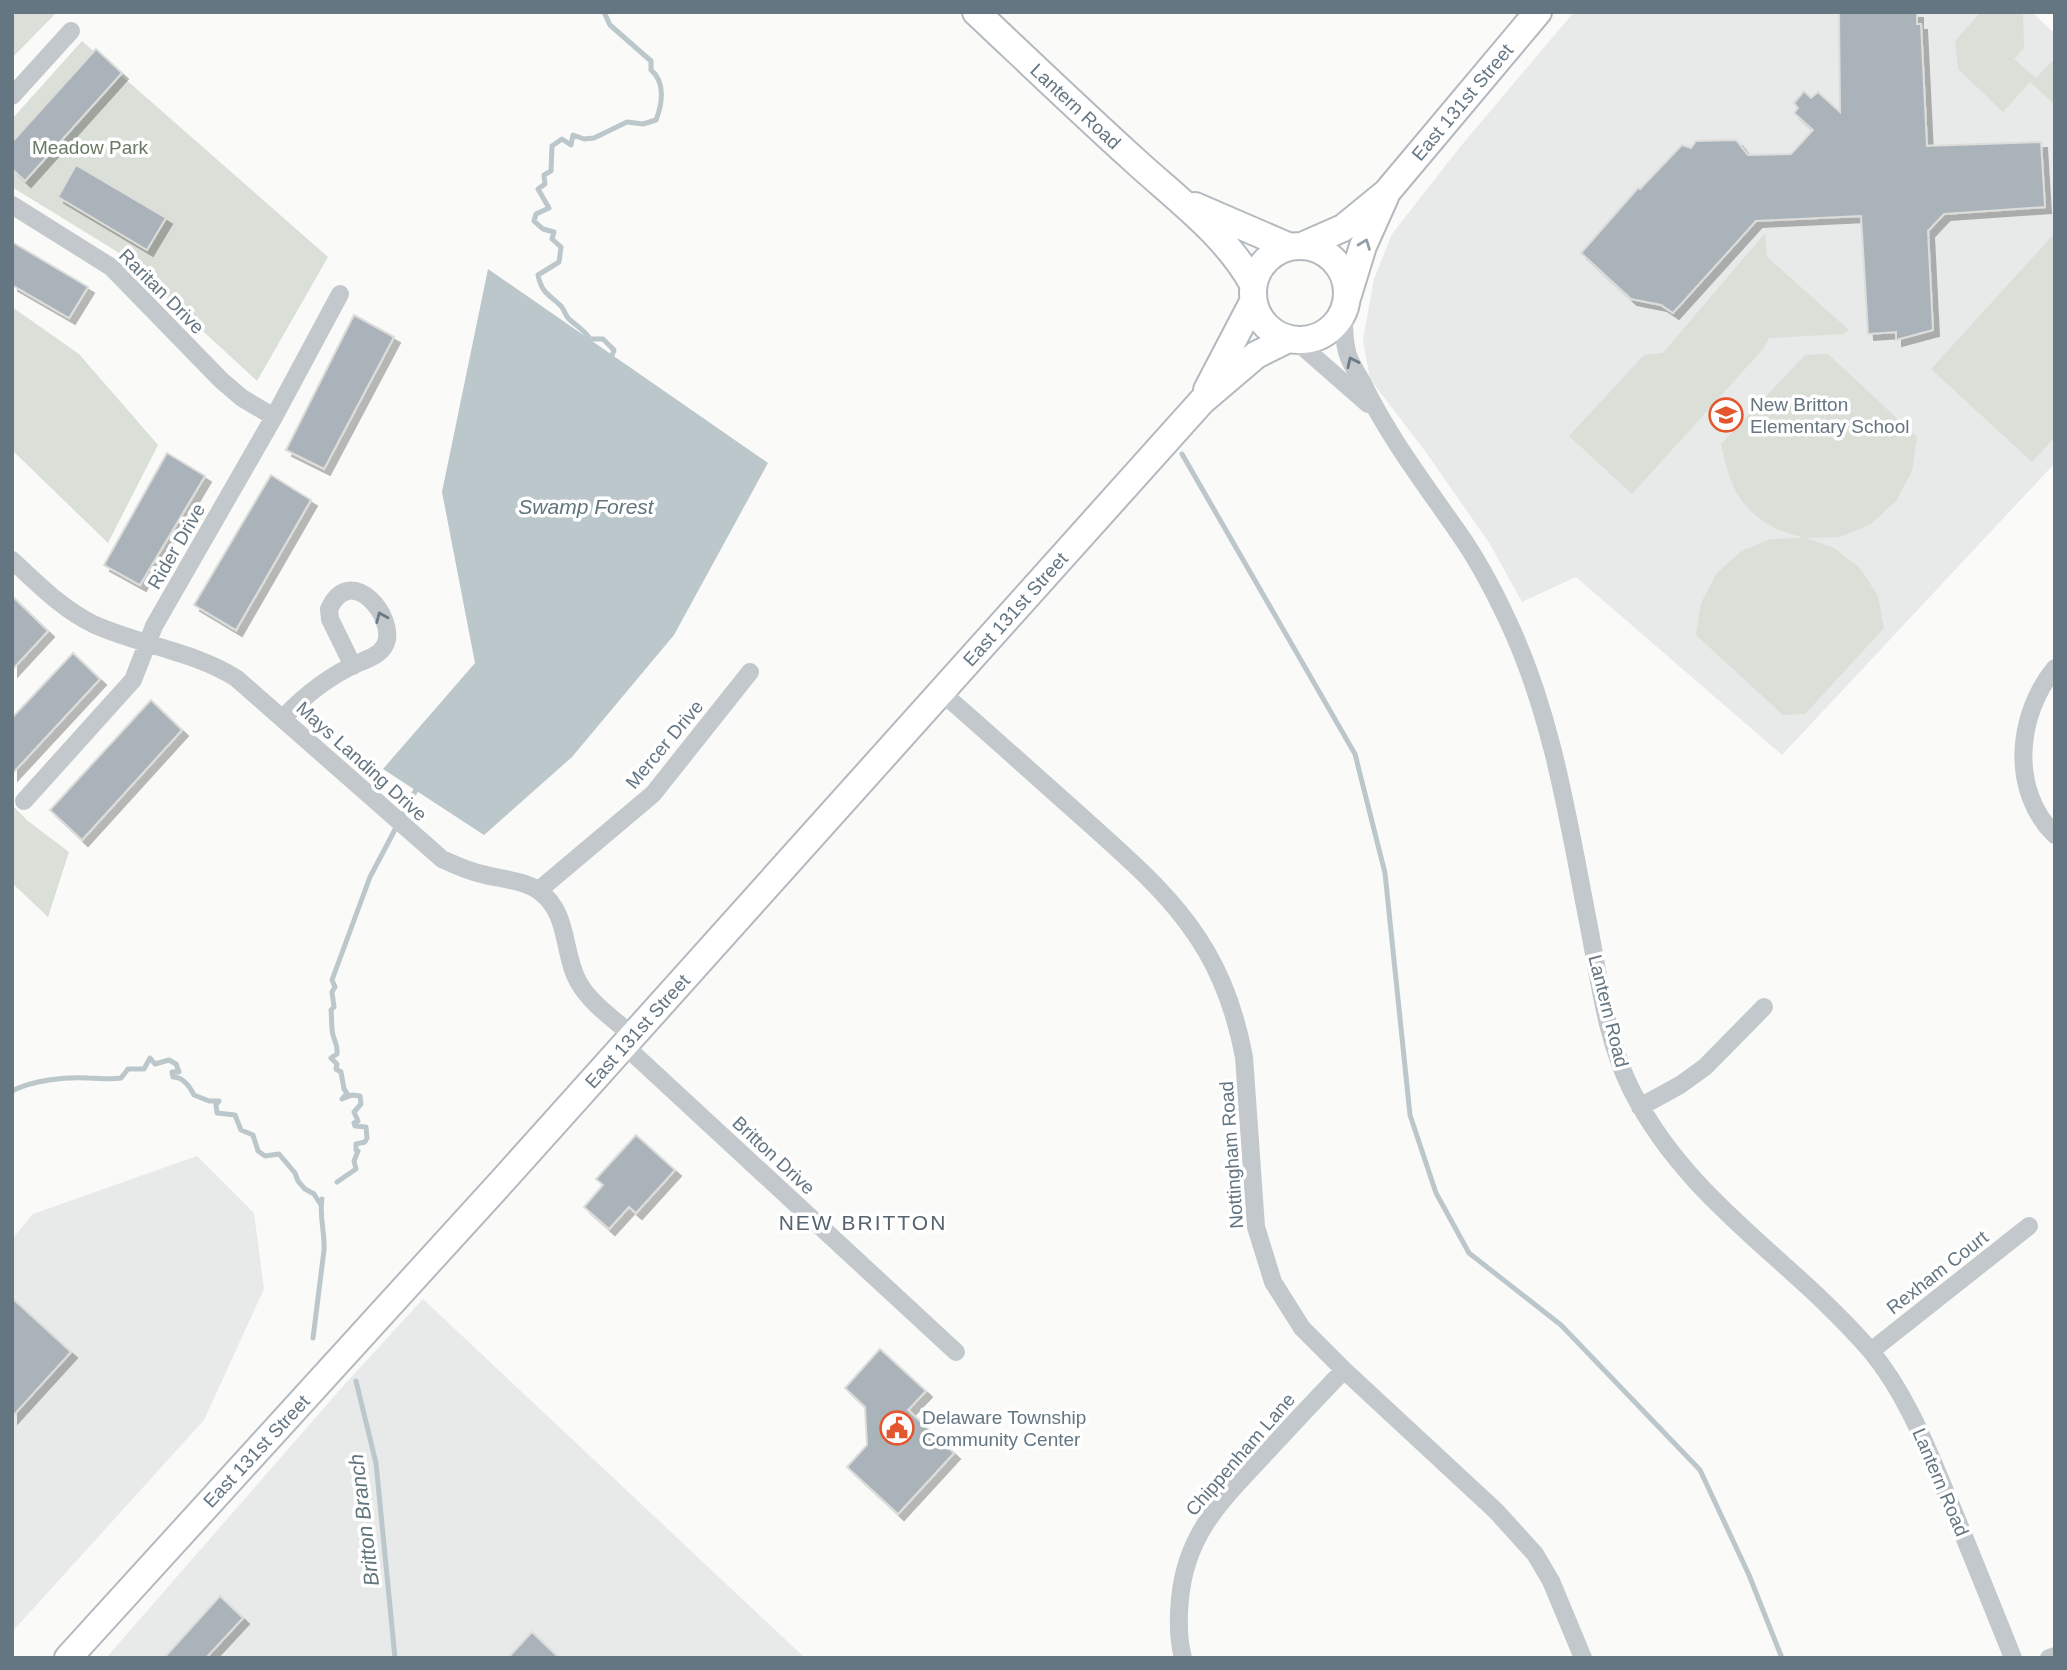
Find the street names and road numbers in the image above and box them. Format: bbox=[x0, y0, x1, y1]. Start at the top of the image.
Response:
street label: East 131st Street bbox=[1407, 39, 1518, 165]
street label: Lantern Road bbox=[1026, 59, 1125, 153]
street label: Raritan Drive bbox=[115, 245, 208, 338]
street label: Rider Drive bbox=[144, 500, 209, 593]
street label: East 131st Street bbox=[959, 548, 1072, 671]
street label: Mercer Drive bbox=[621, 696, 707, 793]
street label: Mays Landing Drive bbox=[292, 697, 431, 825]
street label: Lantern Road bbox=[1584, 953, 1633, 1070]
street label: East 131st Street bbox=[581, 970, 694, 1093]
street label: Nottingham Road bbox=[1216, 1080, 1247, 1229]
street label: Britton Drive bbox=[728, 1112, 819, 1199]
street label: Rexham Court bbox=[1883, 1226, 1993, 1318]
street label: Chippenham Lane bbox=[1182, 1389, 1299, 1520]
street label: East 131st Street bbox=[199, 1390, 314, 1512]
street label: Lantern Road bbox=[1908, 1425, 1973, 1539]

